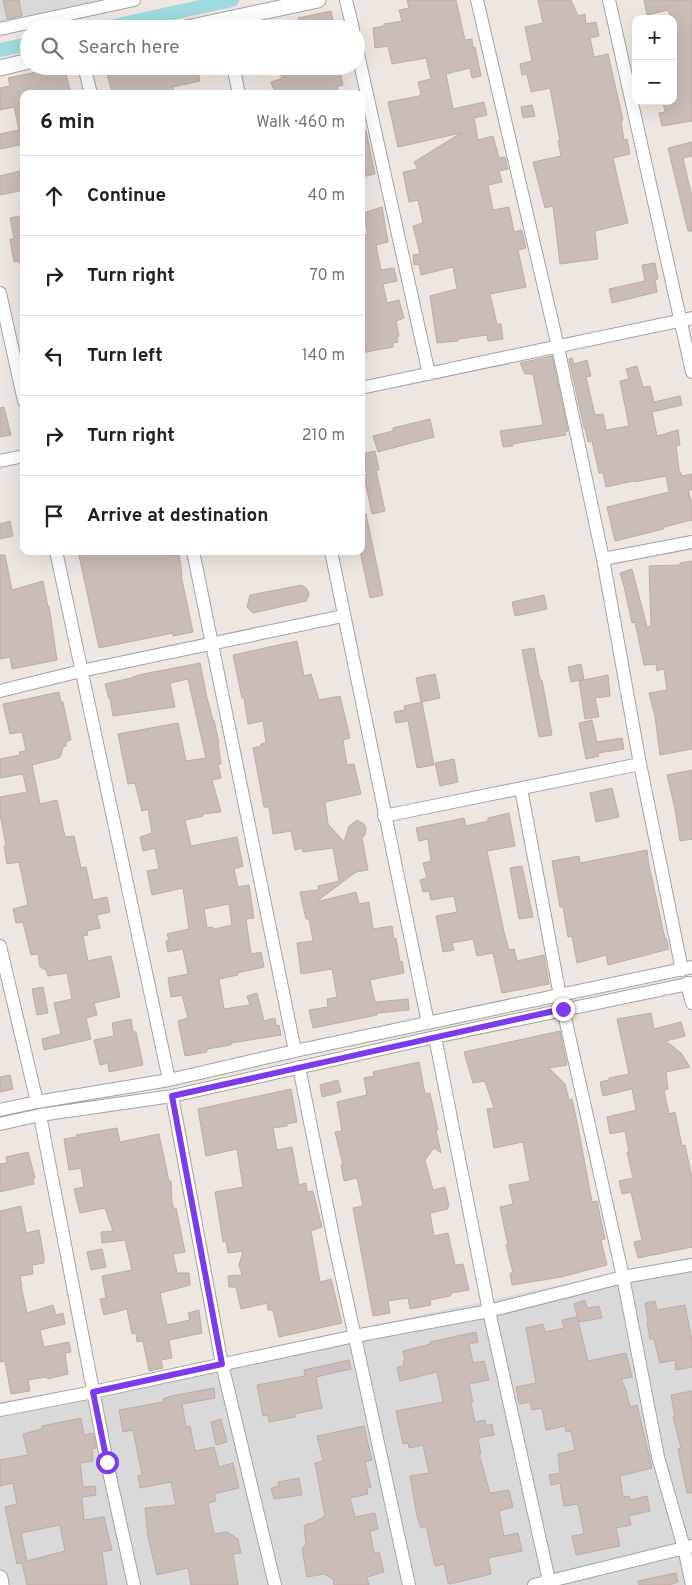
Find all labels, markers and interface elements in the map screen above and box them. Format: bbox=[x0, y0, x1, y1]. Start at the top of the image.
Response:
map controls bbox=[632, 15, 677, 105]
button: + bbox=[632, 15, 677, 60]
search box bbox=[20, 20, 365, 75]
icon: search bbox=[38, 34, 66, 62]
text: Search here bbox=[78, 36, 180, 60]
button: − bbox=[632, 60, 677, 105]
text: 6 min bbox=[40, 109, 95, 136]
text: Walk · 460 m bbox=[256, 113, 345, 133]
icon: ahead bbox=[40, 182, 68, 210]
text: Continue bbox=[87, 184, 166, 208]
text: 40 m bbox=[307, 186, 345, 206]
icon: right bbox=[40, 262, 68, 290]
text: Turn right bbox=[87, 264, 175, 288]
text: 70 m bbox=[310, 266, 345, 286]
icon: left bbox=[40, 342, 68, 370]
text: Turn left bbox=[87, 344, 163, 368]
text: 140 m bbox=[302, 346, 345, 366]
icon: right bbox=[40, 422, 68, 450]
text: Turn right bbox=[87, 424, 175, 448]
text: 210 m bbox=[302, 426, 345, 446]
icon: arrive bbox=[40, 502, 68, 530]
text: Arrive at destination bbox=[87, 504, 268, 528]
route end bbox=[552, 998, 575, 1021]
route start bbox=[96, 1451, 119, 1474]

